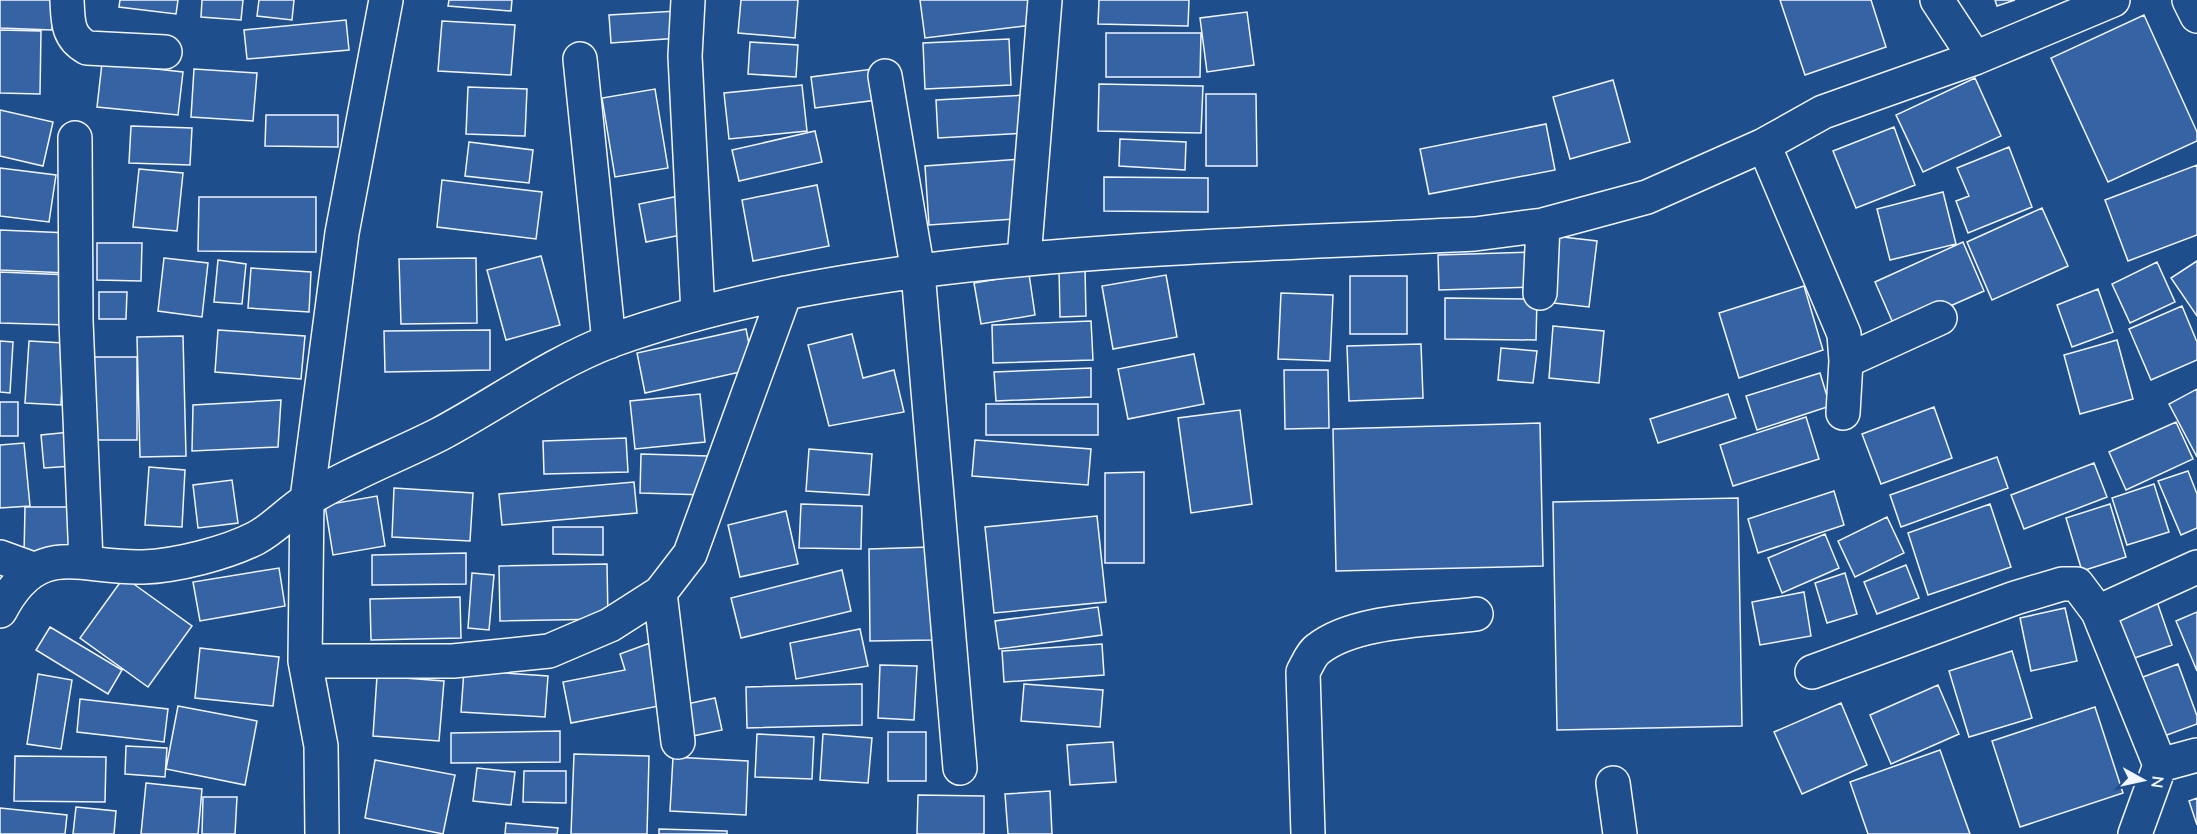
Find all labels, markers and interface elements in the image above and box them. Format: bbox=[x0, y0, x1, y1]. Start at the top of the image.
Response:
north arrow bbox=[2113, 750, 2173, 810]
text: N bbox=[2147, 775, 2169, 789]

